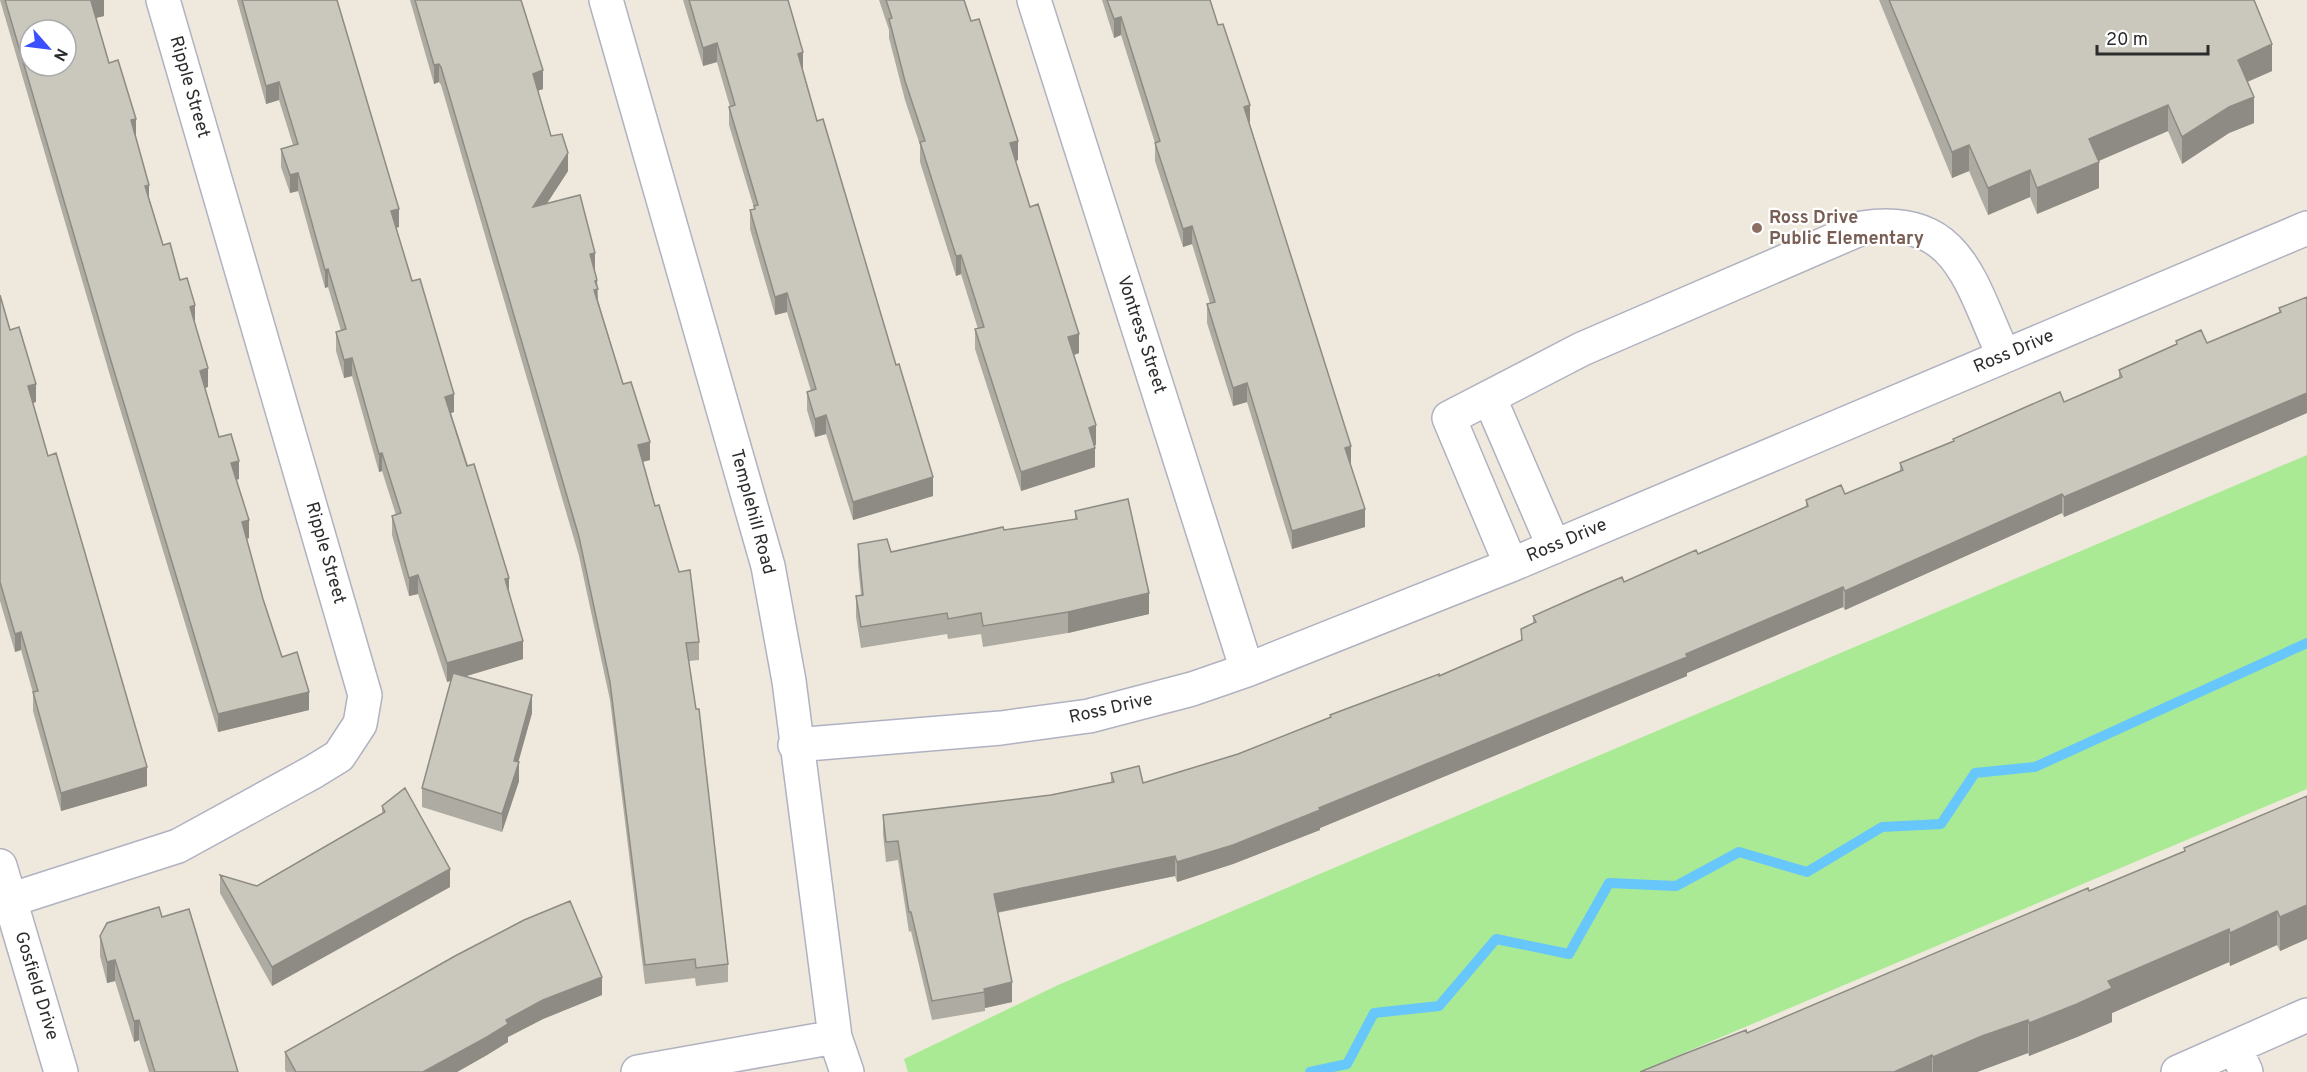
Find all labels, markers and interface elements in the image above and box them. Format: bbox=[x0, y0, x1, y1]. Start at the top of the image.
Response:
north arrow bbox=[18, 18, 78, 78]
scale bar bbox=[2097, 18, 2208, 56]
text: 20 m bbox=[2106, 29, 2148, 52]
street label: Ripple Street bbox=[163, 33, 215, 141]
text: N bbox=[48, 44, 71, 64]
place label: Ross Drive Public Elementary bbox=[1769, 207, 1924, 251]
marker: Ross Drive Public Elementary bbox=[1750, 221, 1764, 235]
street label: Vontress Street bbox=[1111, 273, 1171, 397]
street label: Ross Drive bbox=[1970, 325, 2058, 379]
street label: Templehill Road bbox=[724, 447, 780, 577]
street label: Ripple Street bbox=[299, 499, 351, 607]
street label: Ross Drive bbox=[1523, 514, 1611, 568]
street label: Ross Drive bbox=[1067, 688, 1155, 730]
street label: Gosfield Drive bbox=[9, 929, 63, 1043]

